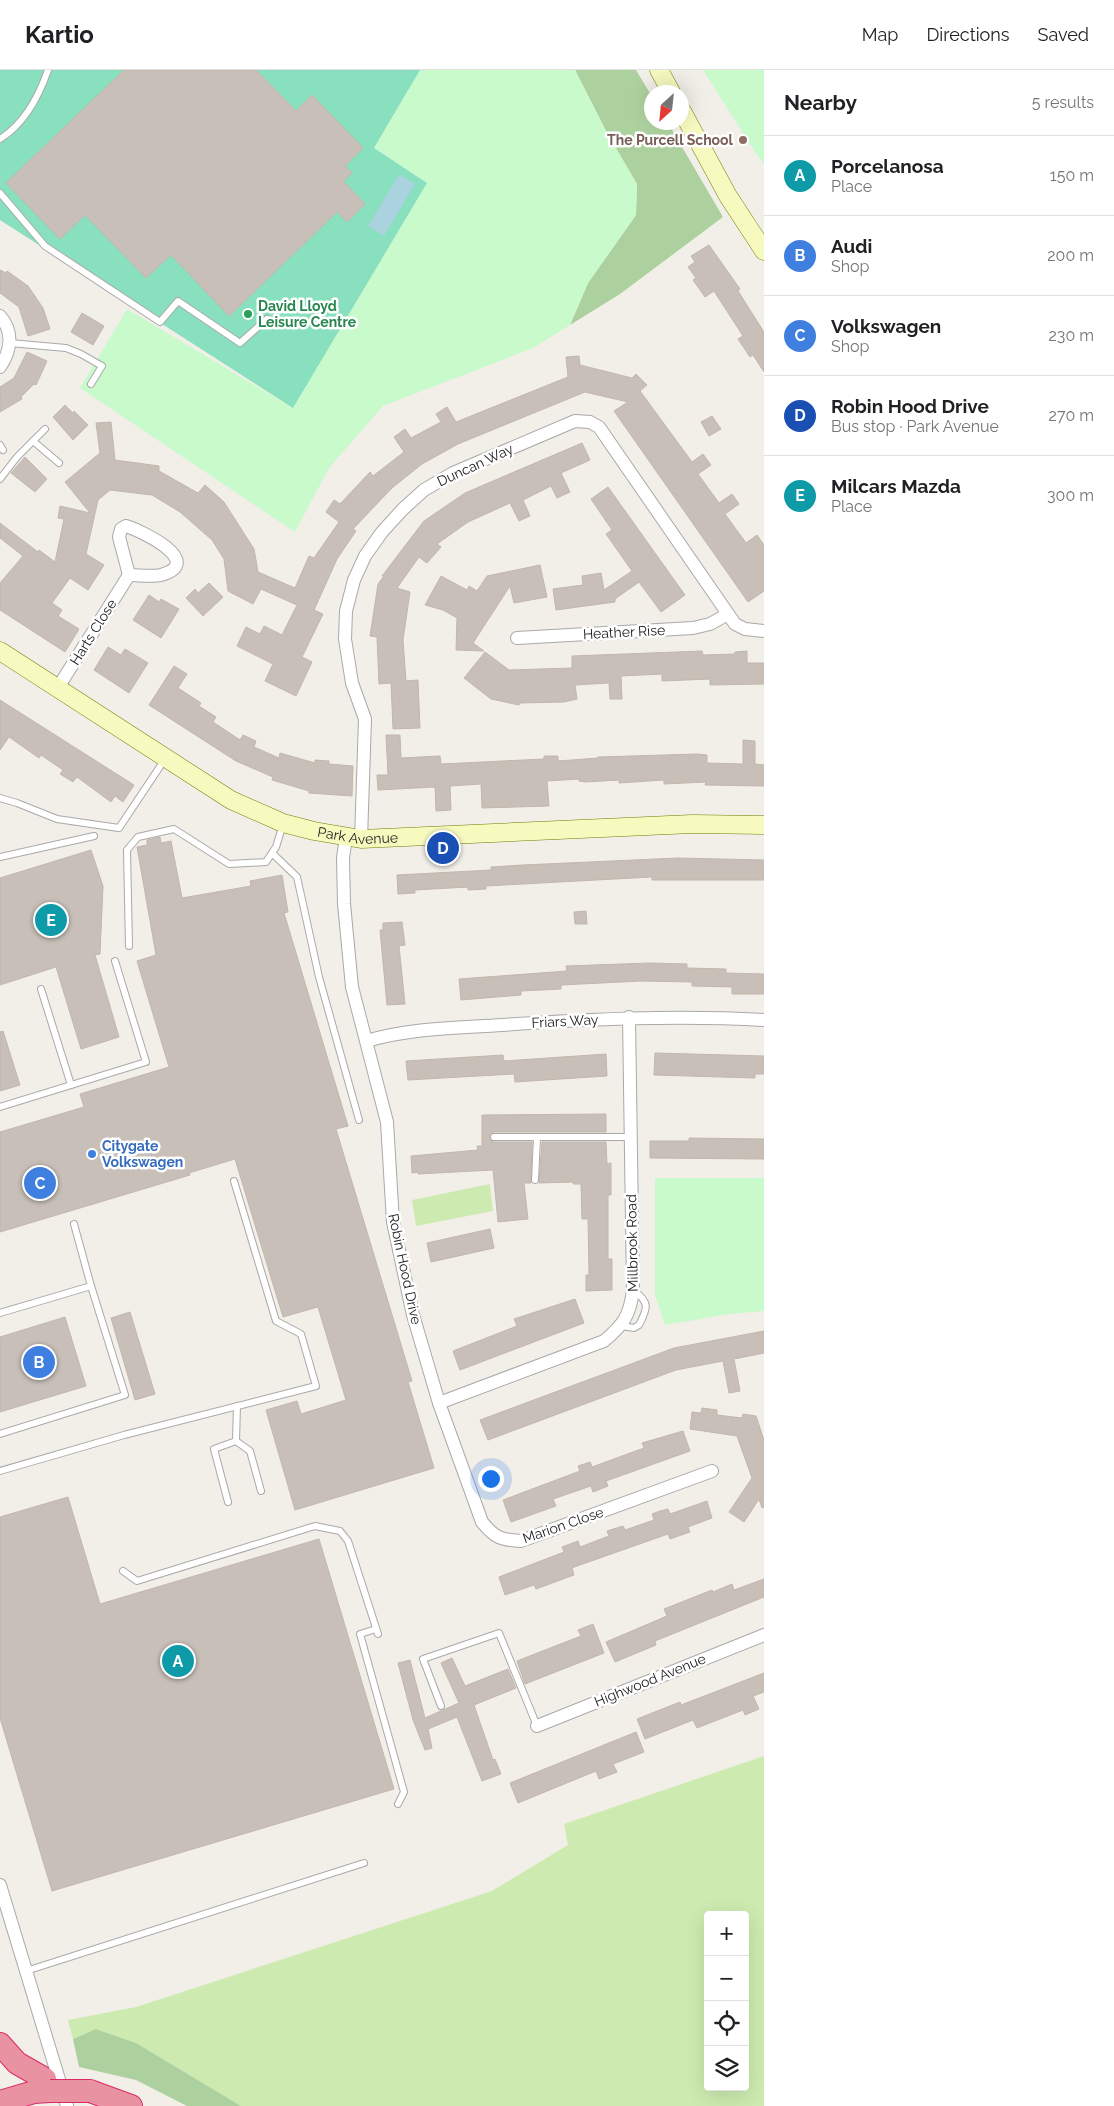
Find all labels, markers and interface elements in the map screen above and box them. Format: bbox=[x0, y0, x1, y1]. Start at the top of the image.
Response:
text: Kartio bbox=[25, 20, 94, 49]
text: Map bbox=[862, 24, 898, 45]
text: Directions bbox=[926, 24, 1010, 45]
text: Saved bbox=[1038, 24, 1089, 45]
north arrow bbox=[644, 85, 689, 130]
text: Nearby bbox=[784, 90, 857, 115]
text: 5 results bbox=[1032, 93, 1094, 112]
place label: The Purcell School bbox=[607, 132, 734, 148]
marker: The Purcell School bbox=[737, 134, 749, 146]
text: Porcelanosa bbox=[831, 155, 944, 177]
text: A bbox=[795, 166, 805, 185]
text: 150 m bbox=[1050, 166, 1094, 185]
text: Place bbox=[831, 177, 872, 196]
text: Audi bbox=[831, 235, 872, 257]
text: B bbox=[795, 246, 805, 265]
text: 200 m bbox=[1047, 246, 1094, 265]
text: Shop bbox=[831, 257, 869, 276]
place label: David Lloyd Leisure Centre bbox=[258, 298, 357, 330]
marker: David Lloyd Leisure Centre bbox=[242, 308, 254, 320]
text: Volkswagen bbox=[831, 315, 941, 337]
text: C bbox=[795, 326, 805, 345]
text: 230 m bbox=[1049, 326, 1094, 345]
text: Shop bbox=[831, 337, 869, 356]
text: Robin Hood Drive bbox=[831, 395, 989, 417]
text: D bbox=[794, 406, 806, 425]
text: 270 m bbox=[1049, 406, 1094, 425]
text: Bus stop · Park Avenue bbox=[831, 417, 999, 436]
street label: Duncan Way bbox=[434, 440, 516, 490]
text: Milcars Mazda bbox=[831, 475, 961, 497]
text: E bbox=[795, 486, 805, 505]
text: 300 m bbox=[1047, 486, 1094, 505]
text: Place bbox=[831, 497, 872, 516]
street label: Harts Close bbox=[66, 596, 120, 668]
street label: Heather Rise bbox=[582, 622, 666, 642]
street label: Park Avenue bbox=[316, 824, 398, 847]
pin: D bbox=[427, 829, 459, 867]
pin: E bbox=[35, 901, 67, 939]
street label: Friars Way bbox=[531, 1011, 599, 1031]
place label: Citygate Volkswagen bbox=[102, 1138, 183, 1170]
marker: Citygate Volkswagen bbox=[86, 1148, 98, 1160]
pin: C bbox=[24, 1164, 56, 1202]
street label: Millbrook Road bbox=[623, 1194, 641, 1292]
street label: Robin Hood Drive bbox=[385, 1212, 425, 1326]
pin: B bbox=[23, 1343, 55, 1381]
your location bbox=[478, 1466, 504, 1492]
street label: Marion Close bbox=[520, 1504, 606, 1546]
pin: A bbox=[162, 1642, 194, 1680]
street label: Highwood Avenue bbox=[592, 1650, 708, 1710]
map controls bbox=[704, 1911, 749, 2091]
button: + bbox=[704, 1911, 749, 1956]
button: − bbox=[704, 1956, 749, 2001]
button: locate bbox=[704, 2001, 749, 2046]
button: layers bbox=[704, 2046, 749, 2091]

